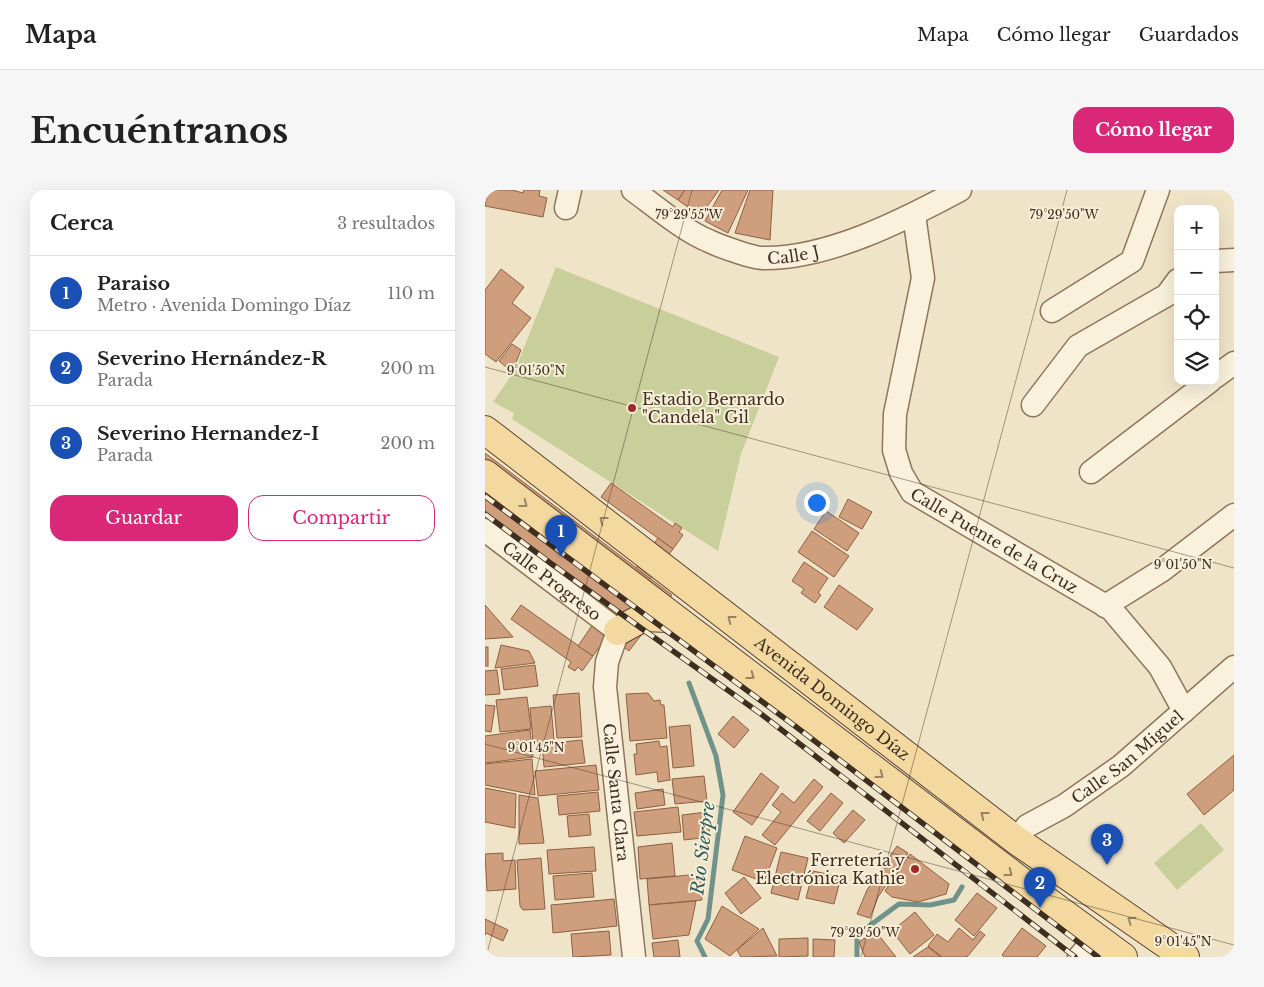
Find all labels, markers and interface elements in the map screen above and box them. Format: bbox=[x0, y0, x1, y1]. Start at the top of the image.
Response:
text: Mapa bbox=[25, 20, 97, 49]
text: Mapa bbox=[917, 24, 969, 46]
text: Cómo llegar bbox=[997, 24, 1111, 46]
text: Guardados bbox=[1139, 24, 1239, 46]
button: Cómo llegar bbox=[1073, 107, 1234, 153]
text: Encuéntranos bbox=[30, 109, 288, 152]
map controls bbox=[1174, 205, 1219, 385]
button: + bbox=[1174, 205, 1219, 250]
text: 79°29'55"W bbox=[655, 207, 724, 222]
text: 79°29'50"W bbox=[1029, 207, 1099, 222]
text: Cerca bbox=[50, 210, 114, 236]
text: 3 resultados bbox=[337, 213, 435, 233]
street label: Calle J bbox=[767, 241, 821, 268]
button: − bbox=[1174, 250, 1219, 295]
text: Paraiso bbox=[97, 272, 170, 295]
text: 1 bbox=[63, 283, 69, 303]
text: 110 m bbox=[388, 283, 435, 303]
text: Metro · Avenida Domingo Díaz bbox=[97, 295, 351, 315]
button: locate bbox=[1174, 295, 1219, 340]
button: layers bbox=[1174, 340, 1219, 385]
text: Severino Hernández-R bbox=[97, 347, 326, 370]
text: 2 bbox=[61, 358, 71, 378]
text: 200 m bbox=[381, 358, 435, 378]
text: 9°01'50"N bbox=[507, 363, 566, 378]
text: Parada bbox=[97, 370, 153, 390]
place label: Estadio Bernardo "Candela" Gil bbox=[642, 389, 785, 427]
marker: Estadio Bernardo "Candela" Gil bbox=[626, 402, 638, 414]
text: Severino Hernandez-I bbox=[97, 422, 319, 445]
text: 3 bbox=[61, 433, 71, 453]
text: 200 m bbox=[381, 433, 435, 453]
text: Parada bbox=[97, 445, 153, 465]
street label: Calle Puente de la Cruz bbox=[907, 483, 1082, 597]
your location bbox=[804, 490, 830, 516]
button: Guardar bbox=[50, 495, 238, 541]
button: Compartir bbox=[248, 495, 435, 541]
one-way arrow bbox=[518, 498, 528, 507]
pin: 1 bbox=[545, 515, 577, 556]
one-way arrow bbox=[600, 517, 609, 525]
street label: Calle Progreso bbox=[499, 537, 605, 625]
text: 9°01'50"N bbox=[1154, 557, 1213, 572]
one-way arrow bbox=[727, 616, 737, 625]
street label: Avenida Domingo Díaz bbox=[750, 631, 914, 765]
one-way arrow bbox=[745, 670, 755, 679]
street label: Calle San Miguel bbox=[1067, 706, 1188, 808]
street label: Calle Santa Clara bbox=[599, 722, 634, 863]
text: 9°01'45"N bbox=[508, 740, 565, 755]
one-way arrow bbox=[874, 769, 883, 777]
water label: Rio Sierpre bbox=[686, 800, 720, 897]
one-way arrow bbox=[980, 812, 990, 821]
pin: 3 bbox=[1091, 824, 1123, 865]
place label: Ferretería y Electrónica Kathie bbox=[755, 850, 906, 888]
marker: Ferretería y Electrónica Kathie bbox=[909, 863, 921, 875]
one-way arrow bbox=[1003, 867, 1013, 876]
pin: 2 bbox=[1024, 867, 1056, 908]
one-way arrow bbox=[1127, 917, 1136, 926]
text: 79°29'50"W bbox=[830, 925, 900, 940]
text: 9°01'45"N bbox=[1155, 934, 1212, 949]

